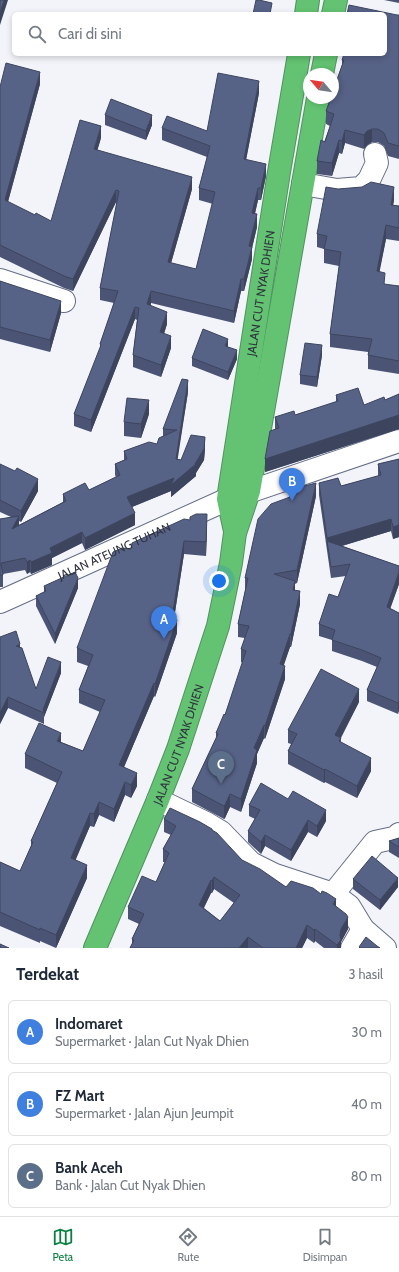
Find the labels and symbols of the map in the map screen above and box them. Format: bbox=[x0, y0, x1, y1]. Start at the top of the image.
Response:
north arrow bbox=[303, 68, 339, 104]
street label: JALAN CUT NYAK DHIEN bbox=[243, 229, 277, 358]
pin: B bbox=[279, 468, 305, 501]
street label: JALAN ATEUNG TUHAN bbox=[54, 519, 173, 583]
your location bbox=[209, 571, 229, 591]
pin: A bbox=[151, 606, 177, 639]
street label: JALAN CUT NYAK DHIEN bbox=[149, 682, 206, 808]
pin: C bbox=[208, 751, 234, 784]

